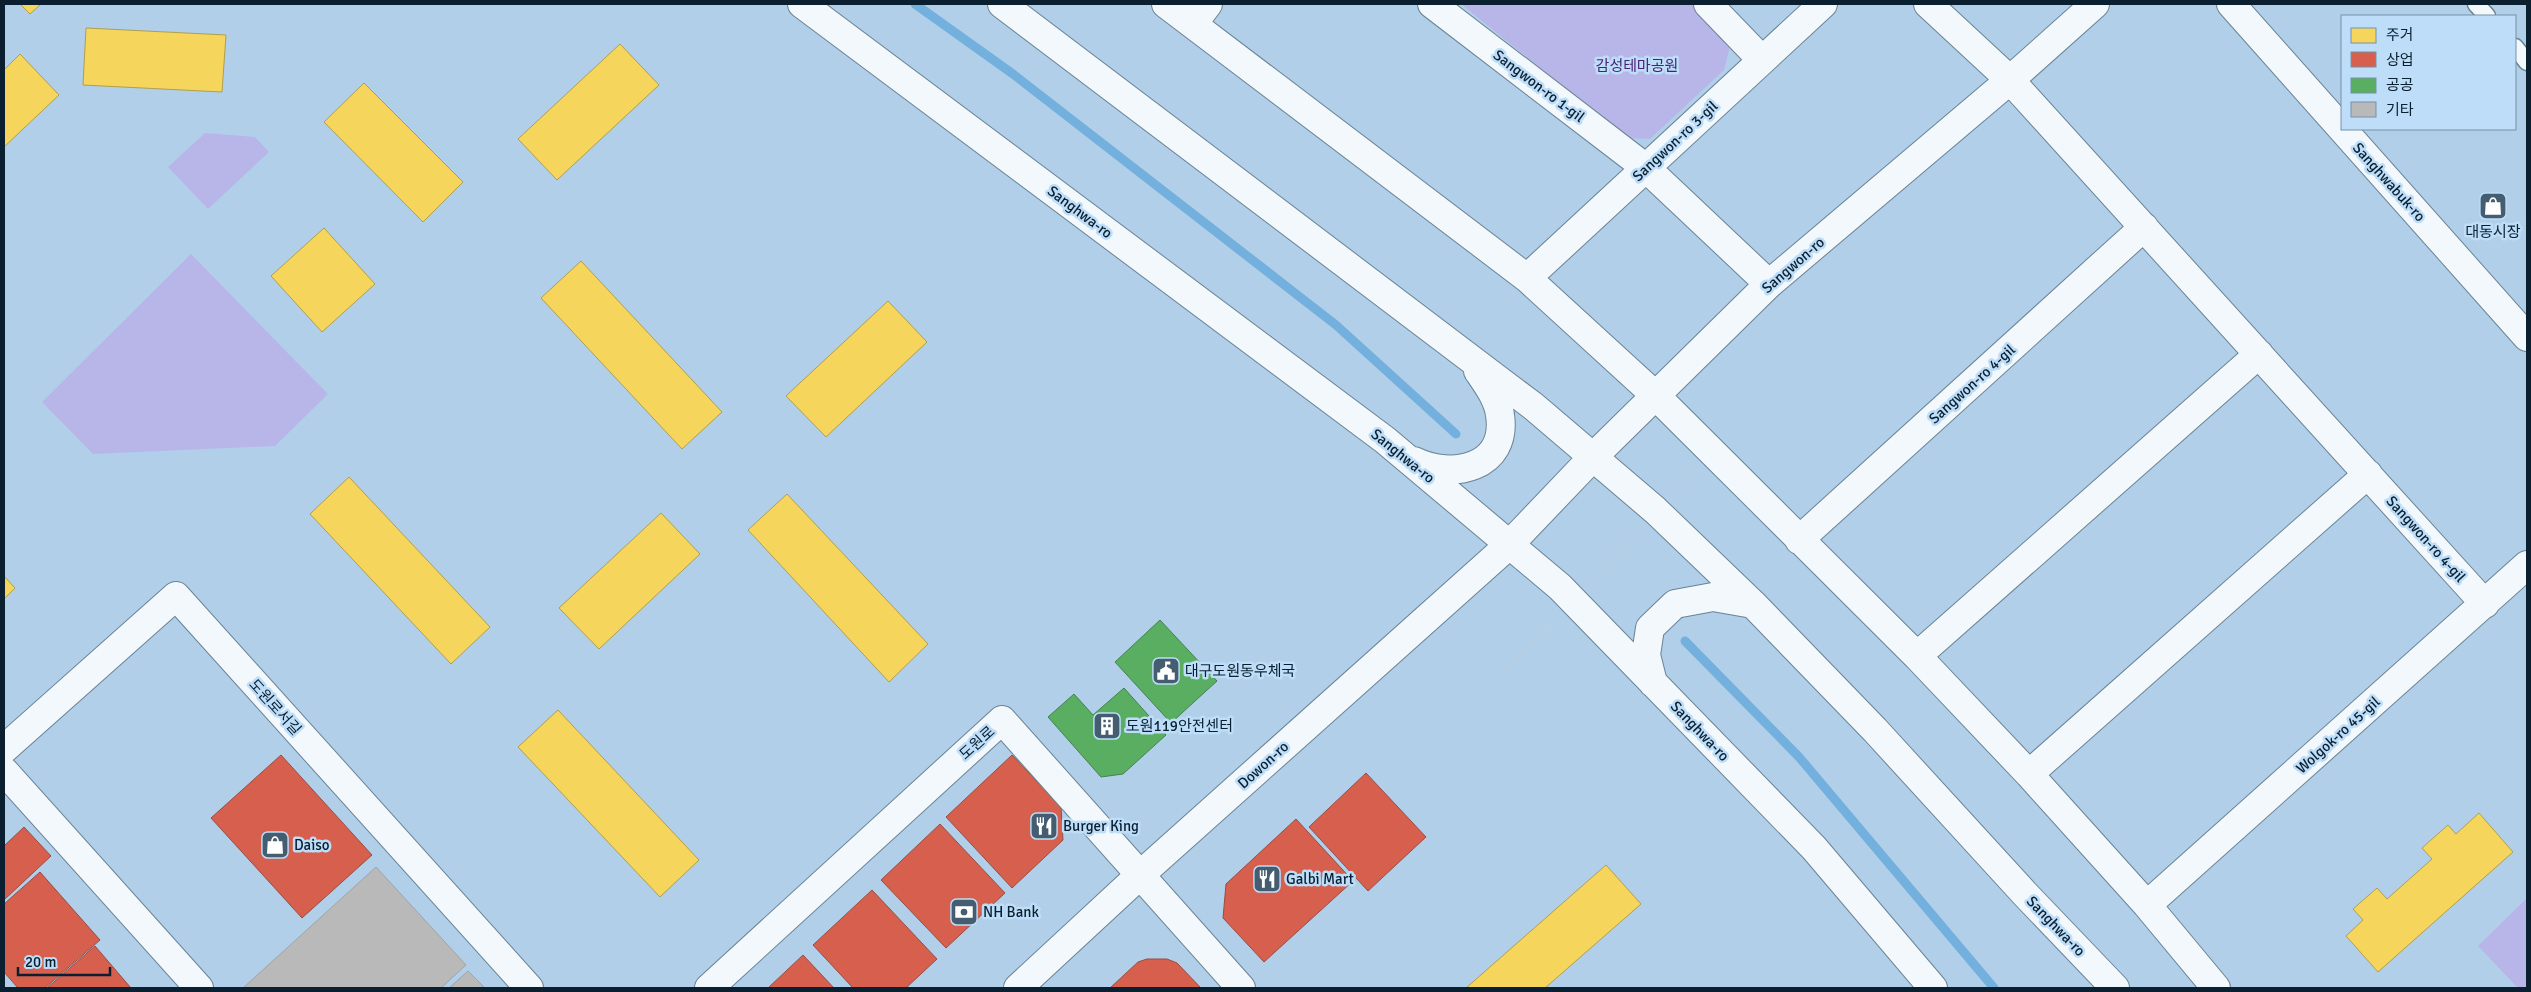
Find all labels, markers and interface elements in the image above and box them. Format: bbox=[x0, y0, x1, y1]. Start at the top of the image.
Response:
legend bbox=[2341, 15, 2516, 130]
text: 주거 bbox=[2386, 26, 2414, 44]
street label: Sangwon-ro 1-gil bbox=[1490, 46, 1588, 126]
text: 상업 bbox=[2386, 51, 2414, 69]
park label: 감성테마공원 bbox=[1596, 57, 1678, 75]
text: 공공 bbox=[2386, 76, 2414, 94]
street label: Sangwon-ro 3-gil bbox=[1629, 97, 1721, 185]
text: 기타 bbox=[2386, 101, 2414, 119]
street label: Sanghwabuk-ro bbox=[2349, 139, 2429, 225]
street label: Sanghwa-ro bbox=[1044, 182, 1116, 242]
shop icon: 대동시장 bbox=[2478, 191, 2508, 221]
place label: 대동시장 bbox=[2465, 223, 2521, 241]
street label: Sangwon-ro bbox=[1758, 233, 1828, 297]
street label: Sangwon-ro 4-gil bbox=[1925, 341, 2019, 427]
street label: Sanghwa-ro bbox=[1368, 425, 1439, 487]
street label: Sangwon-ro 4-gil bbox=[2383, 492, 2469, 586]
public building icon: 대구도원동우체국 bbox=[1151, 656, 1181, 686]
place label: 대구도원동우체국 bbox=[1185, 662, 1295, 680]
street label: 도원로서길 bbox=[245, 675, 305, 739]
street label: Wolgok-ro 45-gil bbox=[2292, 693, 2384, 777]
street label: Sanghwa-ro bbox=[1667, 697, 1733, 765]
building icon: 도원119안전센터 bbox=[1092, 711, 1122, 741]
place label: 도원119안전센터 bbox=[1126, 717, 1233, 735]
street label: 도원로 bbox=[956, 722, 998, 764]
street label: Dowon-ro bbox=[1234, 737, 1292, 793]
restaurant icon: Burger King bbox=[1029, 811, 1059, 841]
place label: Burger King bbox=[1063, 817, 1139, 835]
shop icon: Daiso bbox=[260, 830, 290, 860]
place label: Daiso bbox=[294, 836, 330, 854]
restaurant icon: Galbi Mart bbox=[1252, 864, 1282, 894]
place label: Galbi Mart bbox=[1286, 870, 1354, 888]
street label: Sanghwa-ro bbox=[2023, 892, 2089, 960]
bank icon: NH Bank bbox=[949, 897, 979, 927]
place label: NH Bank bbox=[983, 903, 1039, 921]
scale bar bbox=[18, 944, 110, 976]
text: 20 m bbox=[25, 953, 56, 971]

